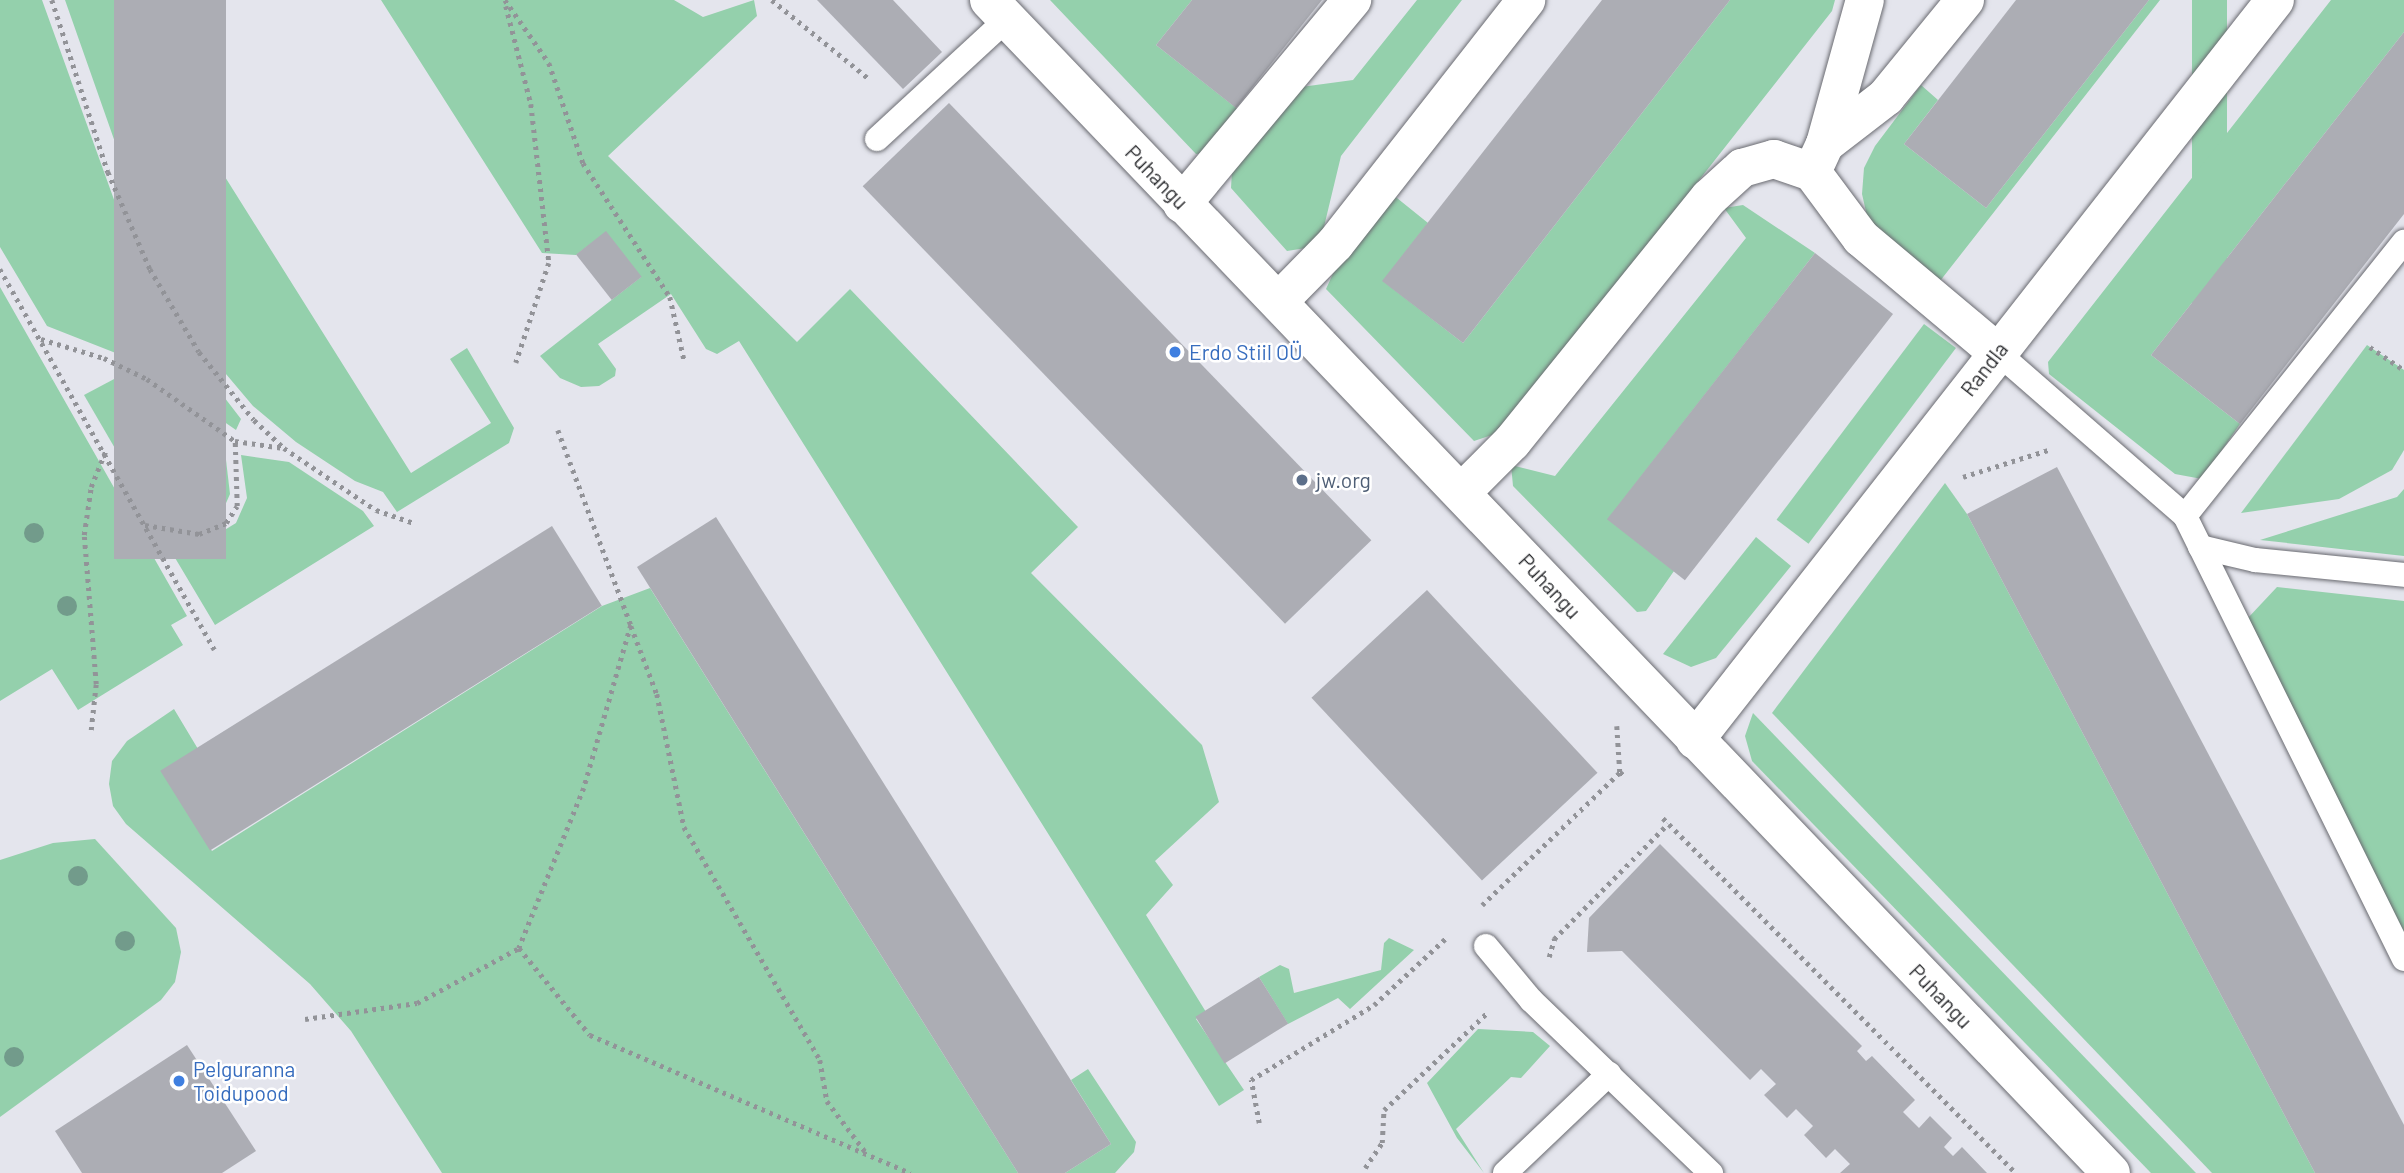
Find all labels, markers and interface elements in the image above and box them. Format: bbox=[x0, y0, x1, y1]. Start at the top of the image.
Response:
street label: Puhangu bbox=[1120, 140, 1194, 214]
street label: Randla bbox=[1955, 337, 2013, 401]
place label: Erdo Stiil OÜ bbox=[1189, 339, 1303, 365]
marker: Erdo Stiil OÜ bbox=[1167, 344, 1183, 360]
place label: jw.org bbox=[1316, 467, 1371, 493]
marker: jw.org bbox=[1294, 472, 1310, 488]
street label: Puhangu bbox=[1514, 548, 1586, 624]
street label: Puhangu bbox=[1904, 959, 1978, 1033]
place label: Pelguranna Toidupood bbox=[193, 1056, 295, 1106]
marker: Pelguranna Toidupood bbox=[171, 1073, 187, 1089]

